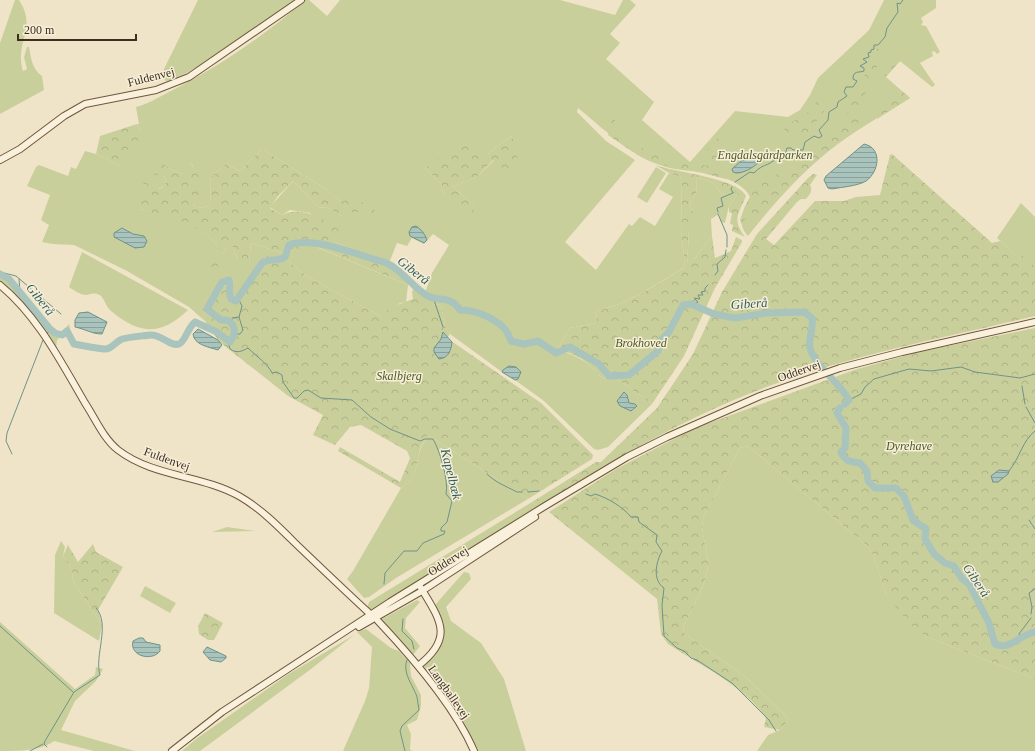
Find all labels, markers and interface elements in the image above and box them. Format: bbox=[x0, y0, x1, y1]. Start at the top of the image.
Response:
scale bar bbox=[18, 16, 136, 42]
text: 200 m bbox=[24, 23, 55, 37]
street label: Fuldenvej bbox=[126, 64, 176, 90]
park label: Engdalsgårdparken bbox=[717, 148, 812, 162]
water label: Giberå bbox=[395, 253, 433, 288]
water label: Giberå bbox=[23, 280, 58, 319]
water label: Giberå bbox=[730, 295, 768, 312]
park label: Brokhoved bbox=[615, 336, 668, 350]
street label: Oddervej bbox=[776, 357, 822, 385]
park label: Skalbjerg bbox=[376, 369, 422, 383]
park label: Dyrehave bbox=[885, 439, 933, 453]
street label: Fuldenvej bbox=[142, 444, 192, 474]
water label: Kapelbæk bbox=[438, 446, 465, 501]
street label: Oddervej bbox=[425, 543, 471, 579]
water label: Giberå bbox=[960, 561, 993, 600]
street label: Langballevej bbox=[425, 662, 473, 722]

